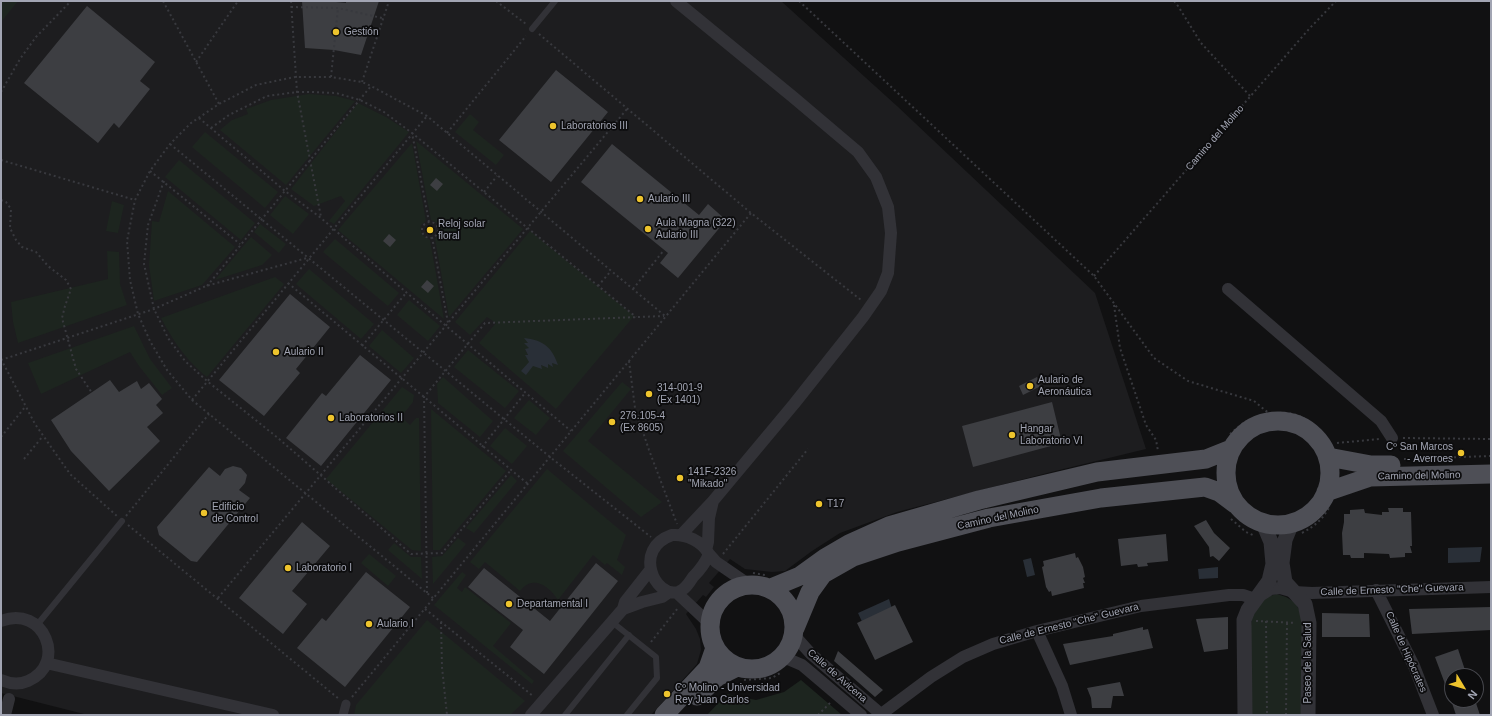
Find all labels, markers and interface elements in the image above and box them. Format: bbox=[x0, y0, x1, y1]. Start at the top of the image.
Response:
place label: Gestión bbox=[344, 26, 378, 38]
marker: Gestión bbox=[331, 27, 341, 37]
street label: Camino del Molino bbox=[1183, 103, 1247, 173]
place label: Laboratorios III bbox=[561, 120, 628, 132]
marker: Laboratorios III bbox=[548, 121, 558, 131]
place label: Aulario III bbox=[648, 193, 690, 205]
marker: Aulario III bbox=[635, 194, 645, 204]
place label: Aula Magna (322) Aulario III bbox=[656, 217, 735, 240]
place label: Reloj solar floral bbox=[438, 218, 485, 242]
marker: Aula Magna (322) Aulario III bbox=[643, 224, 653, 234]
marker: Reloj solar floral bbox=[425, 225, 435, 235]
place label: Aulario II bbox=[284, 346, 323, 358]
marker: Aulario II bbox=[271, 347, 281, 357]
place label: Aulario de Aeronáutica bbox=[1038, 374, 1091, 398]
marker: Aulario de Aeronáutica bbox=[1025, 381, 1035, 391]
place label: 314-001-9 (Ex 1401) bbox=[657, 382, 703, 406]
marker: 314-001-9 (Ex 1401) bbox=[644, 389, 654, 399]
place label: 276.105-4 (Ex 8605) bbox=[620, 410, 665, 434]
place label: Laboratorios II bbox=[339, 412, 403, 424]
marker: Laboratorios II bbox=[326, 413, 336, 423]
marker: 276.105-4 (Ex 8605) bbox=[607, 417, 617, 427]
place label: Hangar Laboratorio VI bbox=[1020, 423, 1083, 446]
marker: Hangar Laboratorio VI bbox=[1007, 430, 1017, 440]
place label: Cº San Marcos - Averroes bbox=[1386, 441, 1453, 464]
marker: Cº San Marcos - Averroes bbox=[1456, 448, 1466, 458]
place label: 141F-2326 "Mikado" bbox=[688, 466, 736, 490]
street label: Camino del Molino bbox=[1377, 469, 1461, 483]
marker: 141F-2326 "Mikado" bbox=[675, 473, 685, 483]
place label: T17 bbox=[827, 498, 844, 510]
marker: T17 bbox=[814, 499, 824, 509]
place label: Edificio de Control bbox=[212, 501, 258, 524]
street label: Camino del Molino bbox=[956, 504, 1040, 532]
marker: Edificio de Control bbox=[199, 508, 209, 518]
place label: Laboratorio I bbox=[296, 562, 352, 574]
marker: Laboratorio I bbox=[283, 563, 293, 573]
street label: Calle de Ernesto "Che" Guevara bbox=[1320, 582, 1464, 598]
place label: Departamental I bbox=[517, 598, 588, 610]
marker: Departamental I bbox=[504, 599, 514, 609]
street label: Calle de Ernesto "Che" Guevara bbox=[998, 601, 1140, 647]
street label: Calle de Hipócrates bbox=[1383, 610, 1429, 694]
place label: Aulario I bbox=[377, 618, 414, 630]
marker: Aulario I bbox=[364, 619, 374, 629]
street label: Paseo de la Salud bbox=[1302, 622, 1314, 704]
street label: Calle de Avicena bbox=[805, 647, 869, 705]
north arrow bbox=[1444, 668, 1484, 708]
place label: Cº Molino - Universidad Rey Juan Carlos bbox=[675, 682, 780, 706]
text: N bbox=[1465, 688, 1480, 702]
marker: Cº Molino - Universidad Rey Juan Carlos bbox=[662, 689, 672, 699]

